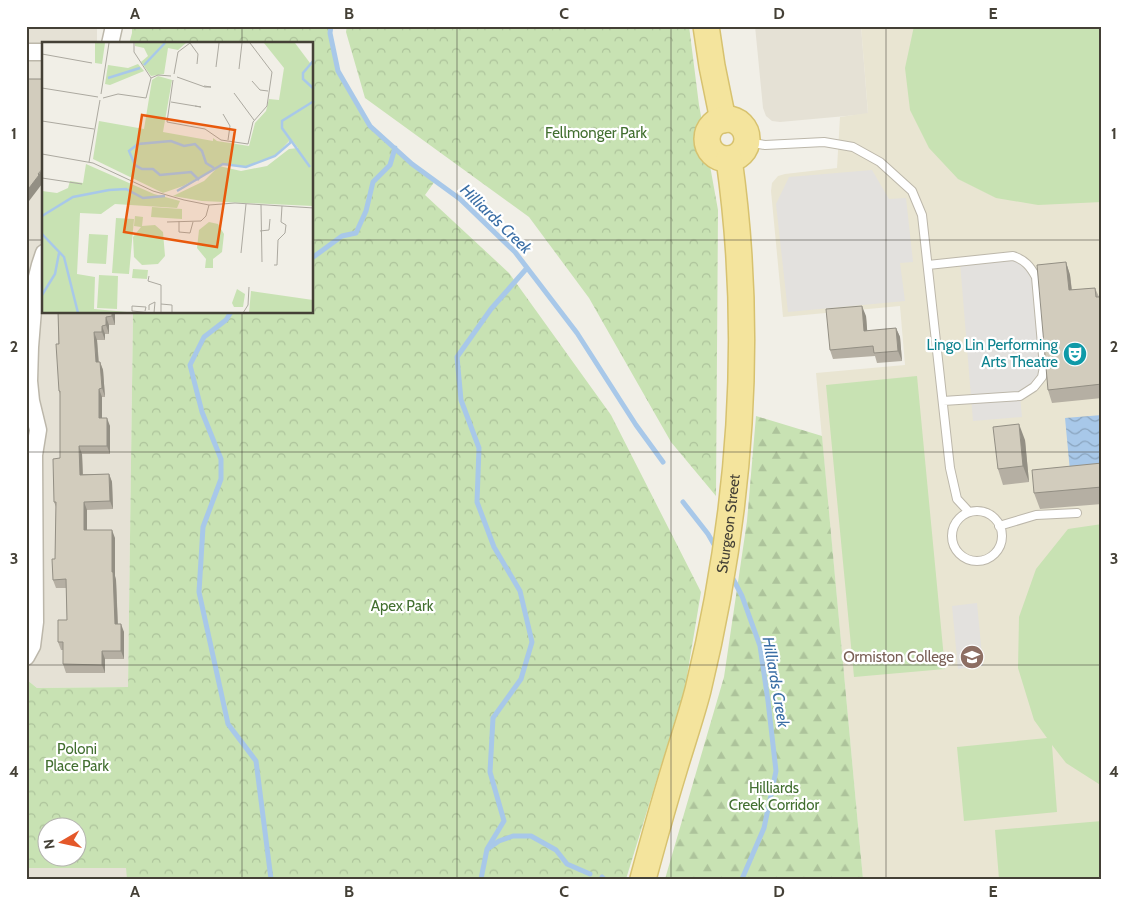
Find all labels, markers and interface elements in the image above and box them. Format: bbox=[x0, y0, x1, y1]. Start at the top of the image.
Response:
text: A bbox=[130, 4, 140, 23]
text: B bbox=[344, 4, 354, 23]
text: C bbox=[559, 4, 569, 23]
text: D bbox=[773, 4, 785, 23]
text: E bbox=[988, 4, 998, 23]
inset map bbox=[42, 42, 314, 314]
text: 1 bbox=[11, 124, 17, 143]
park label: Fellmonger Park bbox=[545, 124, 647, 142]
text: 1 bbox=[1111, 124, 1117, 143]
water label: Hilliards Creek bbox=[456, 180, 536, 258]
place label: Lingo Lin Performing Arts Theatre bbox=[927, 336, 1059, 371]
text: 2 bbox=[10, 337, 18, 356]
text: 2 bbox=[1110, 337, 1118, 356]
theatre icon: Lingo Lin Performing Arts Theatre bbox=[1062, 341, 1088, 367]
street label: Sturgeon Street bbox=[713, 473, 744, 575]
text: 3 bbox=[10, 549, 18, 568]
text: 3 bbox=[1110, 549, 1118, 568]
park label: Apex Park bbox=[371, 597, 434, 615]
water label: Hilliards Creek bbox=[759, 635, 794, 730]
school or university icon: Ormiston College bbox=[959, 644, 985, 670]
place label: Ormiston College bbox=[843, 648, 954, 666]
park label: Poloni Place Park bbox=[45, 740, 109, 775]
text: 4 bbox=[9, 762, 19, 781]
text: 4 bbox=[1109, 762, 1119, 781]
park label: Hilliards Creek Corridor bbox=[729, 779, 819, 814]
north arrow bbox=[38, 818, 88, 868]
text: N bbox=[39, 838, 59, 850]
text: A bbox=[130, 882, 140, 901]
text: B bbox=[344, 882, 354, 901]
text: C bbox=[559, 882, 569, 901]
text: D bbox=[773, 882, 785, 901]
text: E bbox=[988, 882, 998, 901]

